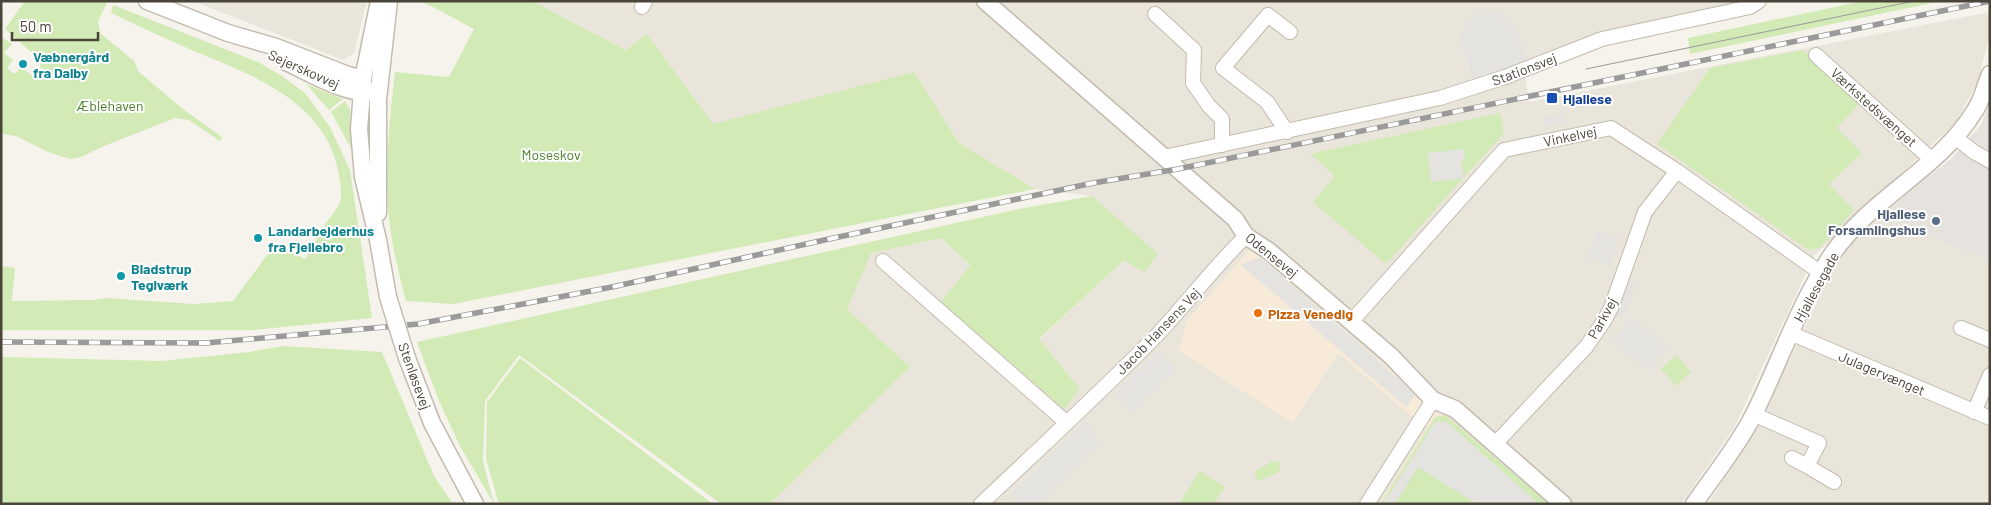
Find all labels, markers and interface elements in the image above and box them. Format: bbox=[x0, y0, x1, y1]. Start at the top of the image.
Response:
scale bar bbox=[12, 10, 99, 42]
text: 50 m bbox=[20, 17, 52, 35]
street label: Sejerskovvej bbox=[266, 46, 342, 92]
place label: Væbnergård fra Dalby bbox=[33, 48, 109, 81]
street label: Stationsvej bbox=[1489, 49, 1559, 89]
marker: Væbnergård fra Dalby bbox=[17, 58, 29, 70]
street label: Værkstedsvænget bbox=[1827, 64, 1921, 150]
place label: Hjallese bbox=[1563, 90, 1612, 107]
marker: Hjallese bbox=[1545, 91, 1559, 105]
park label: Æblehaven bbox=[76, 97, 144, 114]
street label: Vinkelvej bbox=[1542, 122, 1598, 150]
park label: Moseskov bbox=[521, 146, 581, 163]
place label: Hjallese Forsamlingshus bbox=[1828, 205, 1926, 238]
marker: Hjallese Forsamlingshus bbox=[1930, 215, 1942, 227]
place label: Landarbejderhus fra Fjellebro bbox=[268, 222, 374, 255]
street label: Odensevej bbox=[1242, 229, 1302, 281]
marker: Landarbejderhus fra Fjellebro bbox=[252, 232, 264, 244]
street label: Hjallesegade bbox=[1790, 249, 1842, 325]
place label: Bladstrup Teglværk bbox=[131, 260, 192, 293]
marker: Bladstrup Teglværk bbox=[115, 270, 127, 282]
street label: Jacob Hansens Vej bbox=[1112, 284, 1204, 378]
street label: Parkvej bbox=[1584, 294, 1620, 342]
place label: Pizza Venedig bbox=[1268, 305, 1353, 322]
marker: Pizza Venedig bbox=[1252, 307, 1264, 319]
street label: Stenløsevej bbox=[395, 340, 435, 412]
street label: Julagervænget bbox=[1836, 347, 1928, 399]

